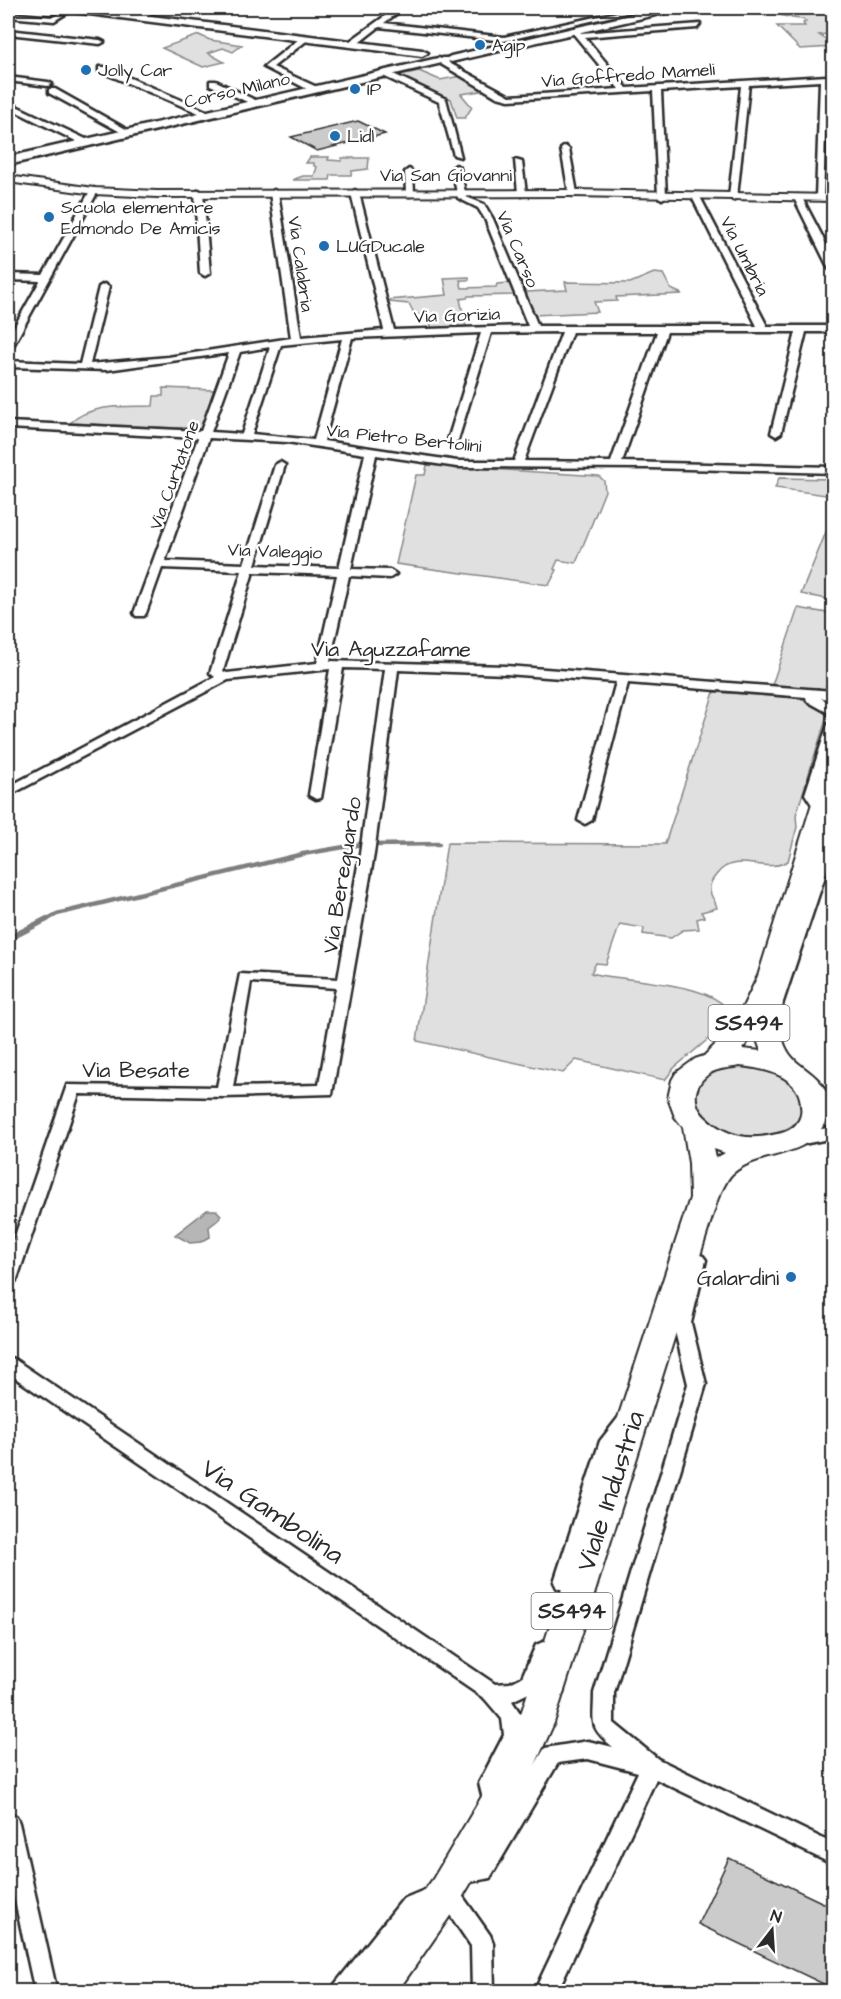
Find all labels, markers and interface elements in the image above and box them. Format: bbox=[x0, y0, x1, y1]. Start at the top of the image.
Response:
place label: Agip bbox=[492, 33, 526, 59]
marker: Agip bbox=[473, 38, 487, 52]
street label: Via Goffredo Mameli bbox=[540, 57, 716, 94]
place label: Jolly Car bbox=[98, 58, 172, 84]
marker: Jolly Car bbox=[79, 63, 93, 77]
street label: Corso Milano bbox=[182, 66, 292, 115]
place label: IP bbox=[367, 77, 382, 102]
marker: IP bbox=[348, 82, 362, 96]
place label: Lidl bbox=[347, 124, 374, 149]
marker: Lidl bbox=[328, 129, 342, 143]
street label: Via San Giovanni bbox=[380, 163, 512, 188]
place label: Scuola elementare Edmondo De Amicis bbox=[61, 195, 221, 241]
street label: Via Carso bbox=[490, 207, 545, 292]
marker: Scuola elementare Edmondo De Amicis bbox=[42, 210, 56, 224]
street label: Via Umbria bbox=[714, 212, 775, 300]
street label: Via Calabria bbox=[281, 215, 320, 313]
place label: LUGDucale bbox=[336, 234, 425, 259]
marker: LUGDucale bbox=[317, 239, 331, 253]
street label: Via Gorizia bbox=[413, 301, 501, 330]
street label: Via Curtatone bbox=[143, 417, 206, 533]
street label: Via Pietro Bertolini bbox=[325, 418, 483, 459]
street label: Via Valeggio bbox=[227, 537, 323, 567]
street label: Via Aguzzafame bbox=[311, 634, 471, 666]
street label: Via Bereguardo bbox=[315, 794, 371, 956]
road number: SS494 bbox=[708, 1005, 789, 1041]
street label: Via Besate bbox=[82, 1055, 190, 1086]
place label: Galardini bbox=[697, 1263, 779, 1294]
marker: Galardini bbox=[784, 1270, 798, 1284]
street label: Viale Industria bbox=[567, 1406, 655, 1576]
street label: Via Gambolina bbox=[193, 1450, 352, 1574]
road number: SS494 bbox=[532, 1593, 612, 1629]
north arrow bbox=[742, 1900, 802, 1960]
text: N bbox=[768, 1905, 784, 1929]

